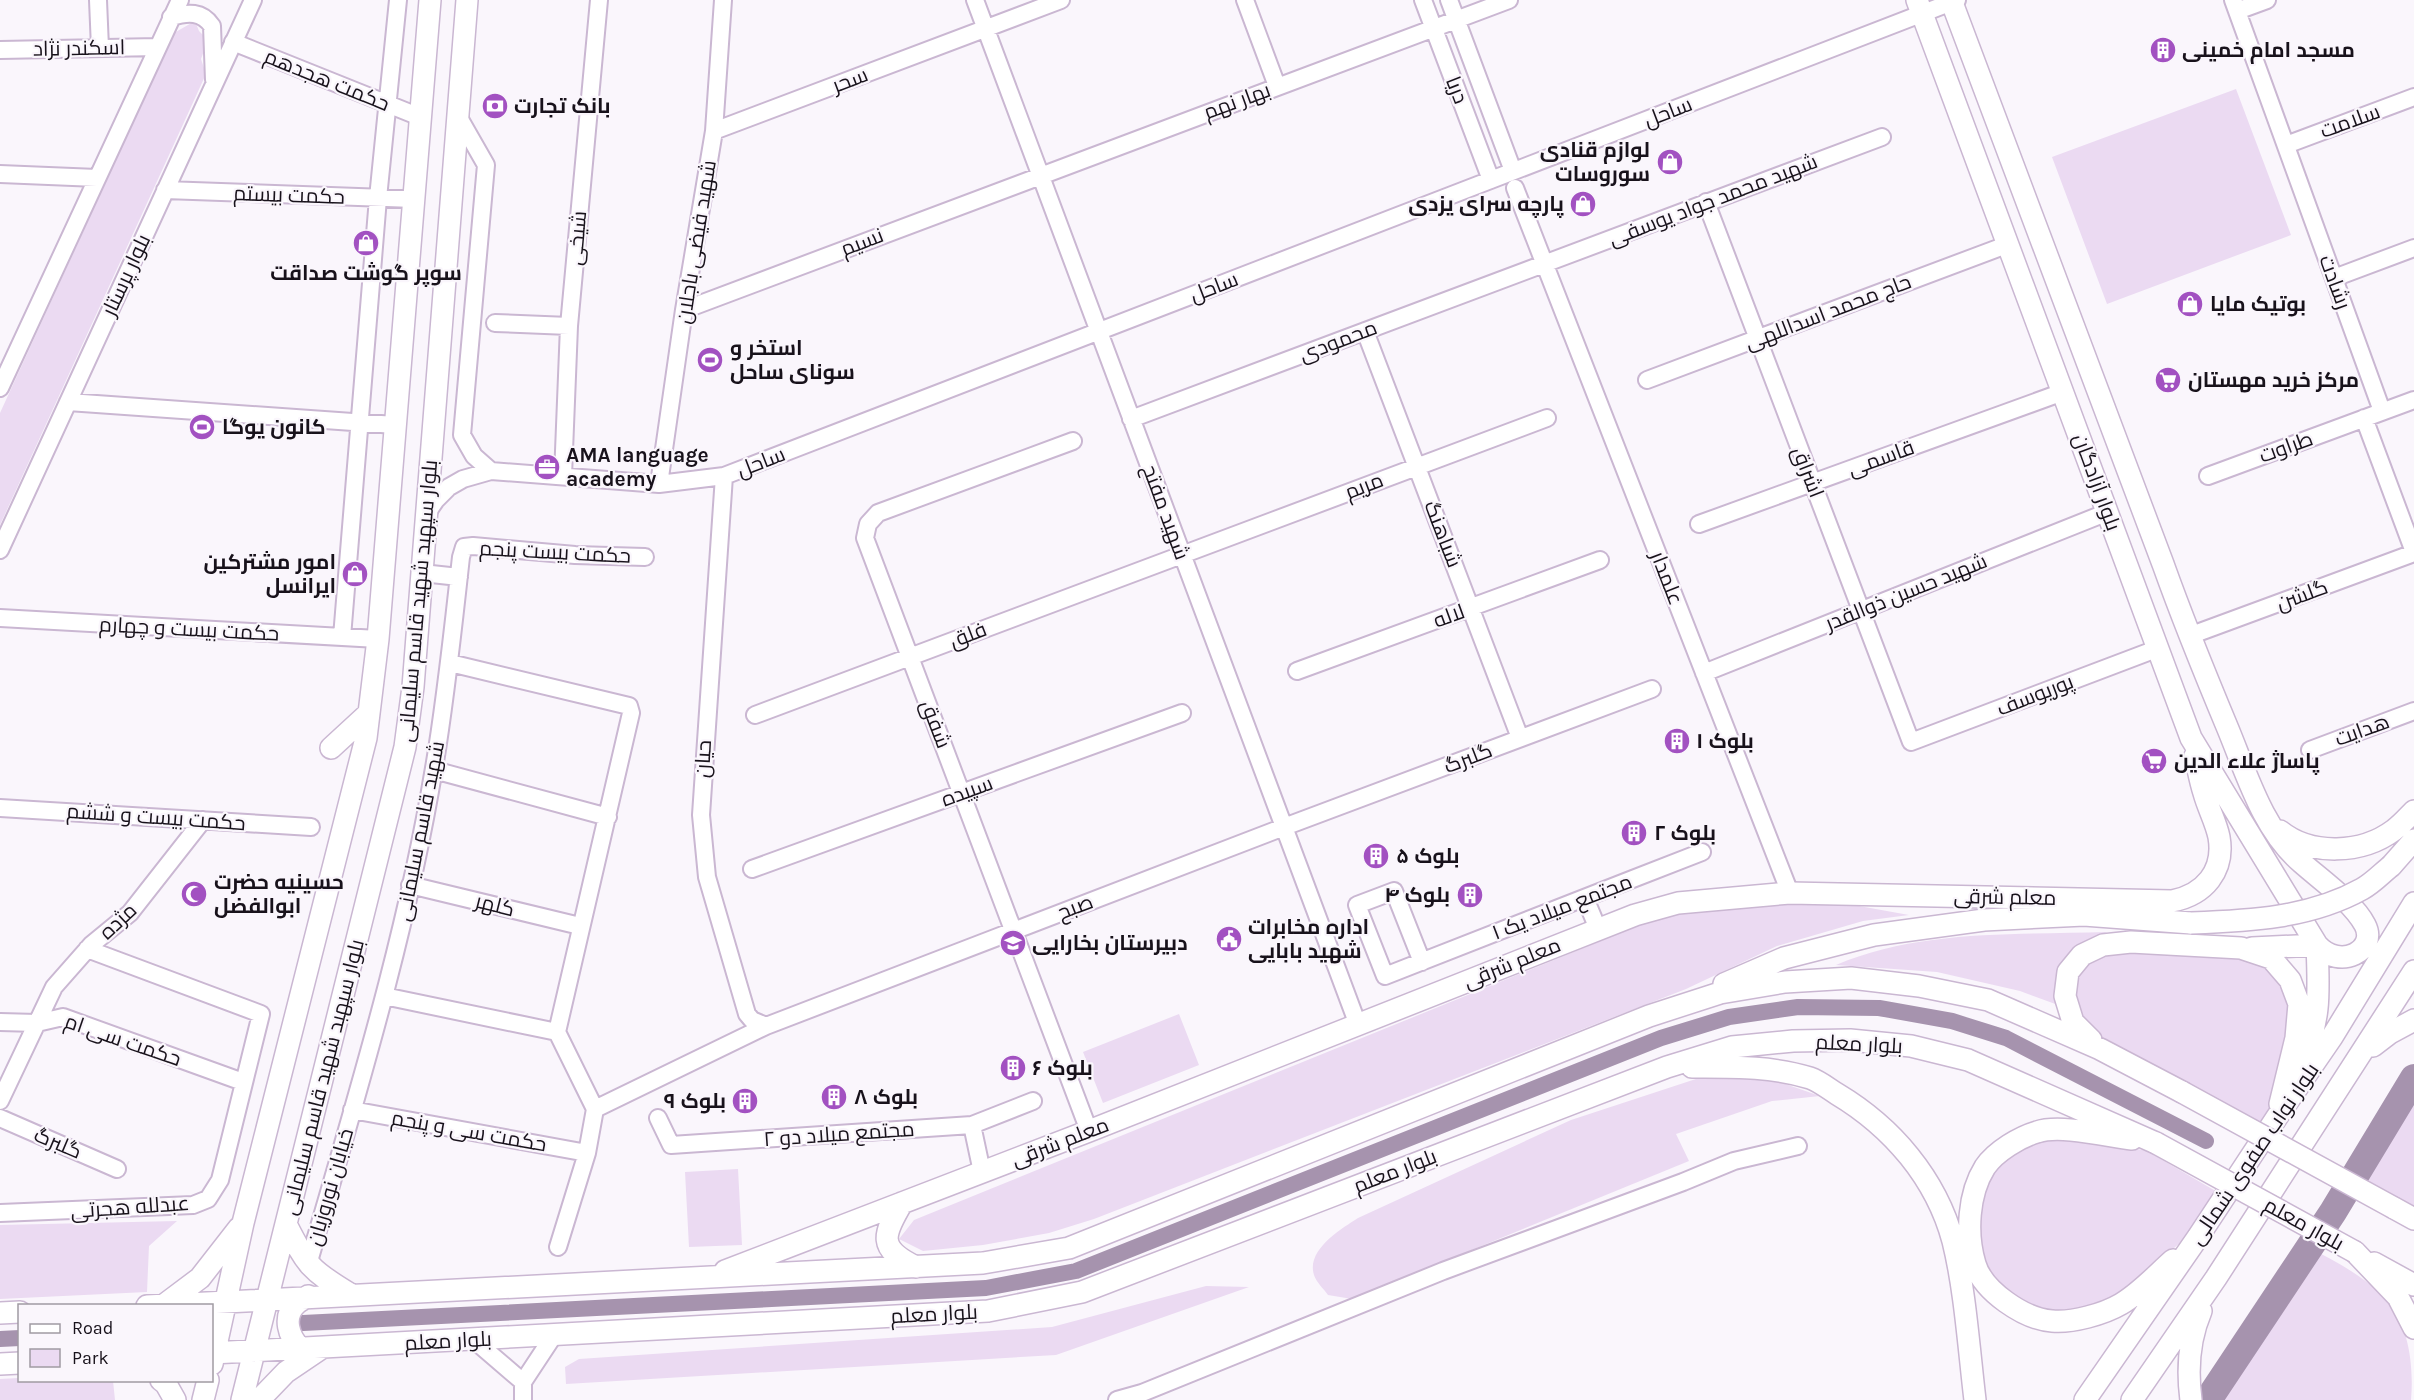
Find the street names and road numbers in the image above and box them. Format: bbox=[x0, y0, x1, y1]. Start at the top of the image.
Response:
street label: اسکندر نژاد bbox=[33, 35, 125, 61]
street label: حکمت هجدهم bbox=[260, 44, 393, 118]
street label: سحر bbox=[828, 62, 871, 98]
street label: دریا bbox=[1441, 73, 1473, 107]
street label: بهار نهم bbox=[1200, 78, 1274, 126]
street label: ساحل bbox=[1640, 92, 1696, 133]
street label: سلامت bbox=[2317, 99, 2383, 143]
street label: شهید محمد جواد یوسفی bbox=[1605, 149, 1821, 252]
street label: شهید فیضی باجلان bbox=[671, 158, 722, 326]
street label: حکمت بیستم bbox=[233, 181, 345, 211]
street label: شیخی bbox=[563, 210, 592, 266]
street label: نسیم bbox=[837, 223, 887, 263]
street label: بلوار پرستار bbox=[96, 230, 157, 321]
street label: رشادت bbox=[2314, 252, 2356, 312]
street label: ساحل bbox=[1186, 267, 1242, 308]
street label: حاج محمد اسداللهی bbox=[1741, 269, 1915, 357]
street label: محمودی bbox=[1296, 315, 1381, 368]
street label: طراوت bbox=[2256, 426, 2316, 468]
street label: بلوار آزادگان bbox=[2067, 430, 2126, 534]
street label: قاسمی bbox=[1844, 435, 1918, 482]
street label: ساحل bbox=[733, 442, 789, 483]
street label: اشراق bbox=[1786, 443, 1829, 501]
street label: بلوار سپهبد شهید قاسم سلیمانی bbox=[394, 459, 444, 743]
street label: شهید مفتح bbox=[1136, 461, 1194, 564]
street label: مریم bbox=[1341, 468, 1387, 506]
street label: شباهنگ bbox=[1419, 497, 1467, 571]
street label: حکمت بیست پنجم bbox=[478, 536, 632, 570]
street label: علمدار bbox=[1645, 547, 1688, 608]
street label: شهید حسین ذوالقدر bbox=[1821, 549, 1991, 637]
street label: گلشن bbox=[2273, 575, 2331, 616]
street label: لاله bbox=[1430, 599, 1468, 633]
street label: حکمت بیست و چهارم bbox=[98, 612, 280, 648]
street label: فلق bbox=[946, 617, 990, 654]
street label: پوریوسف bbox=[1993, 669, 2078, 723]
street label: شفق bbox=[915, 697, 956, 752]
street label: هدایت bbox=[2331, 709, 2393, 751]
street label: گلبرگ bbox=[1441, 738, 1495, 778]
street label: شهید قاسم سلیمانی bbox=[391, 739, 451, 924]
street label: حیان bbox=[690, 739, 717, 779]
street label: سپیده bbox=[938, 771, 996, 812]
street label: حکمت بیست و ششم bbox=[65, 799, 246, 837]
street label: مجتمع میلاد یک ۱ bbox=[1489, 869, 1636, 947]
street label: معلم شرقی bbox=[1953, 884, 2056, 912]
street label: کلهر bbox=[472, 888, 517, 922]
street label: صبح bbox=[1054, 889, 1097, 927]
street label: مژده bbox=[94, 898, 142, 944]
street label: معلم شرقی bbox=[1460, 933, 1565, 995]
street label: بلوار سپهبد شهید قاسم سلیمانی bbox=[277, 937, 371, 1218]
street label: حکمت سی ام bbox=[61, 1009, 184, 1073]
street label: بلوار معلم bbox=[1815, 1030, 1903, 1060]
street label: بلوار نواب صفوی شمالی bbox=[2184, 1059, 2325, 1250]
street label: حکمت سی و پنجم bbox=[389, 1106, 549, 1158]
street label: معلم شرقی bbox=[1008, 1112, 1113, 1173]
street label: مجتمع میلاد دو ۲ bbox=[763, 1117, 915, 1153]
street label: گلبرگ bbox=[30, 1122, 86, 1164]
street label: خیابان نوروزیان bbox=[302, 1126, 359, 1249]
street label: بلوار معلم bbox=[1350, 1144, 1441, 1200]
street label: عبدلله هجرتی bbox=[70, 1191, 190, 1224]
street label: بلوار معلم bbox=[2259, 1192, 2348, 1257]
street label: بلوار معلم bbox=[890, 1300, 978, 1330]
street label: بلوار معلم bbox=[404, 1327, 492, 1357]

